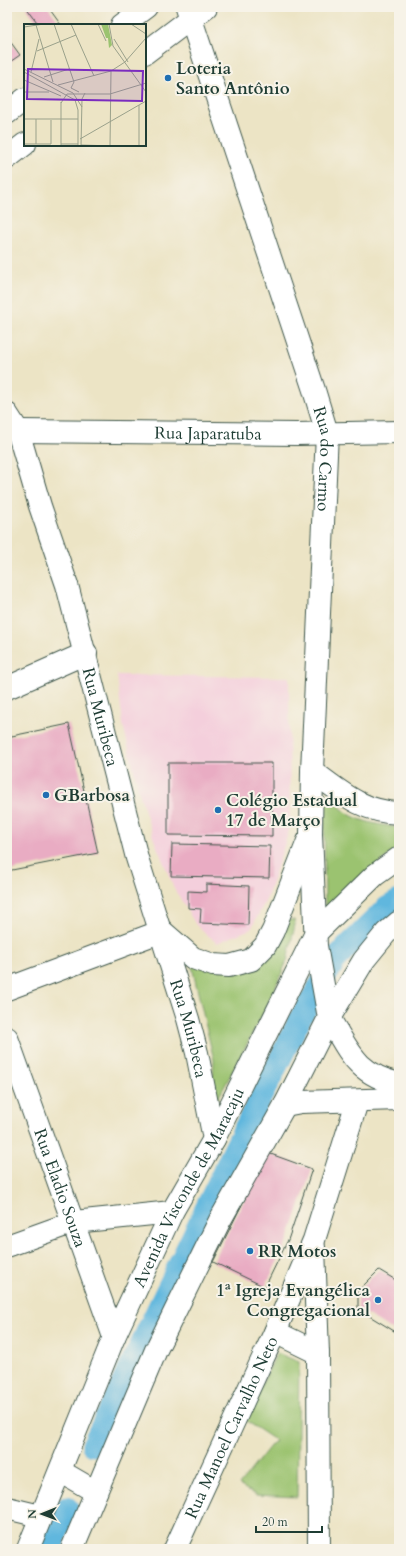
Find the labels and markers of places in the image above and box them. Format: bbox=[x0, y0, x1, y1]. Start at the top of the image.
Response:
place label: Loteria Santo Antônio bbox=[176, 57, 290, 100]
marker: Loteria Santo Antônio bbox=[163, 73, 173, 83]
place label: GBarbosa bbox=[54, 784, 130, 807]
place label: Colégio Estadual 17 de Março bbox=[226, 789, 357, 832]
marker: GBarbosa bbox=[41, 790, 51, 800]
marker: Colégio Estadual 17 de Março bbox=[213, 805, 223, 815]
place label: RR Motos bbox=[258, 1240, 336, 1263]
marker: RR Motos bbox=[245, 1246, 255, 1256]
place label: 1ª Igreja Evangélica Congregacional bbox=[216, 1279, 371, 1322]
marker: 1ª Igreja Evangélica Congregacional bbox=[373, 1295, 383, 1305]

